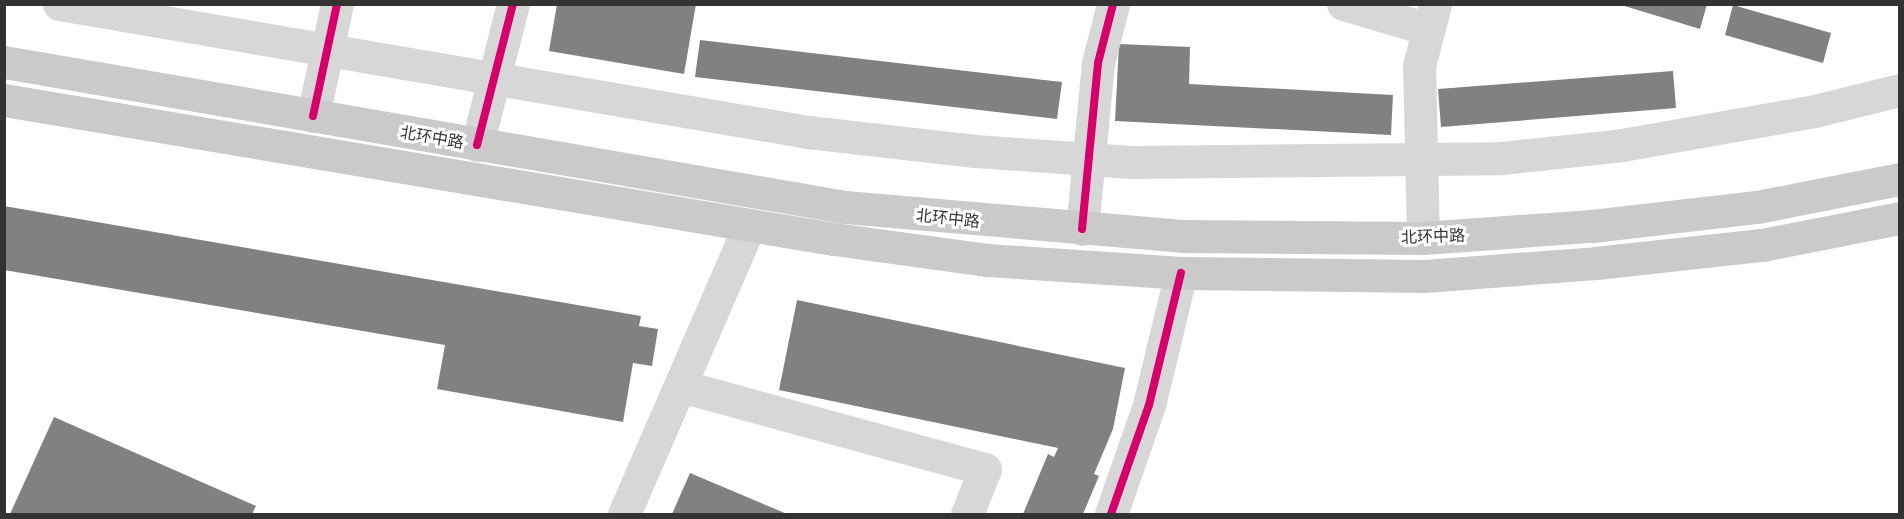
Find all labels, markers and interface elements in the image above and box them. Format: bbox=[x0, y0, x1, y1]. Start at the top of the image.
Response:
street label: 北环中路 bbox=[399, 122, 465, 152]
street label: 北环中路 bbox=[915, 205, 981, 231]
street label: 北环中路 bbox=[1401, 225, 1465, 247]

